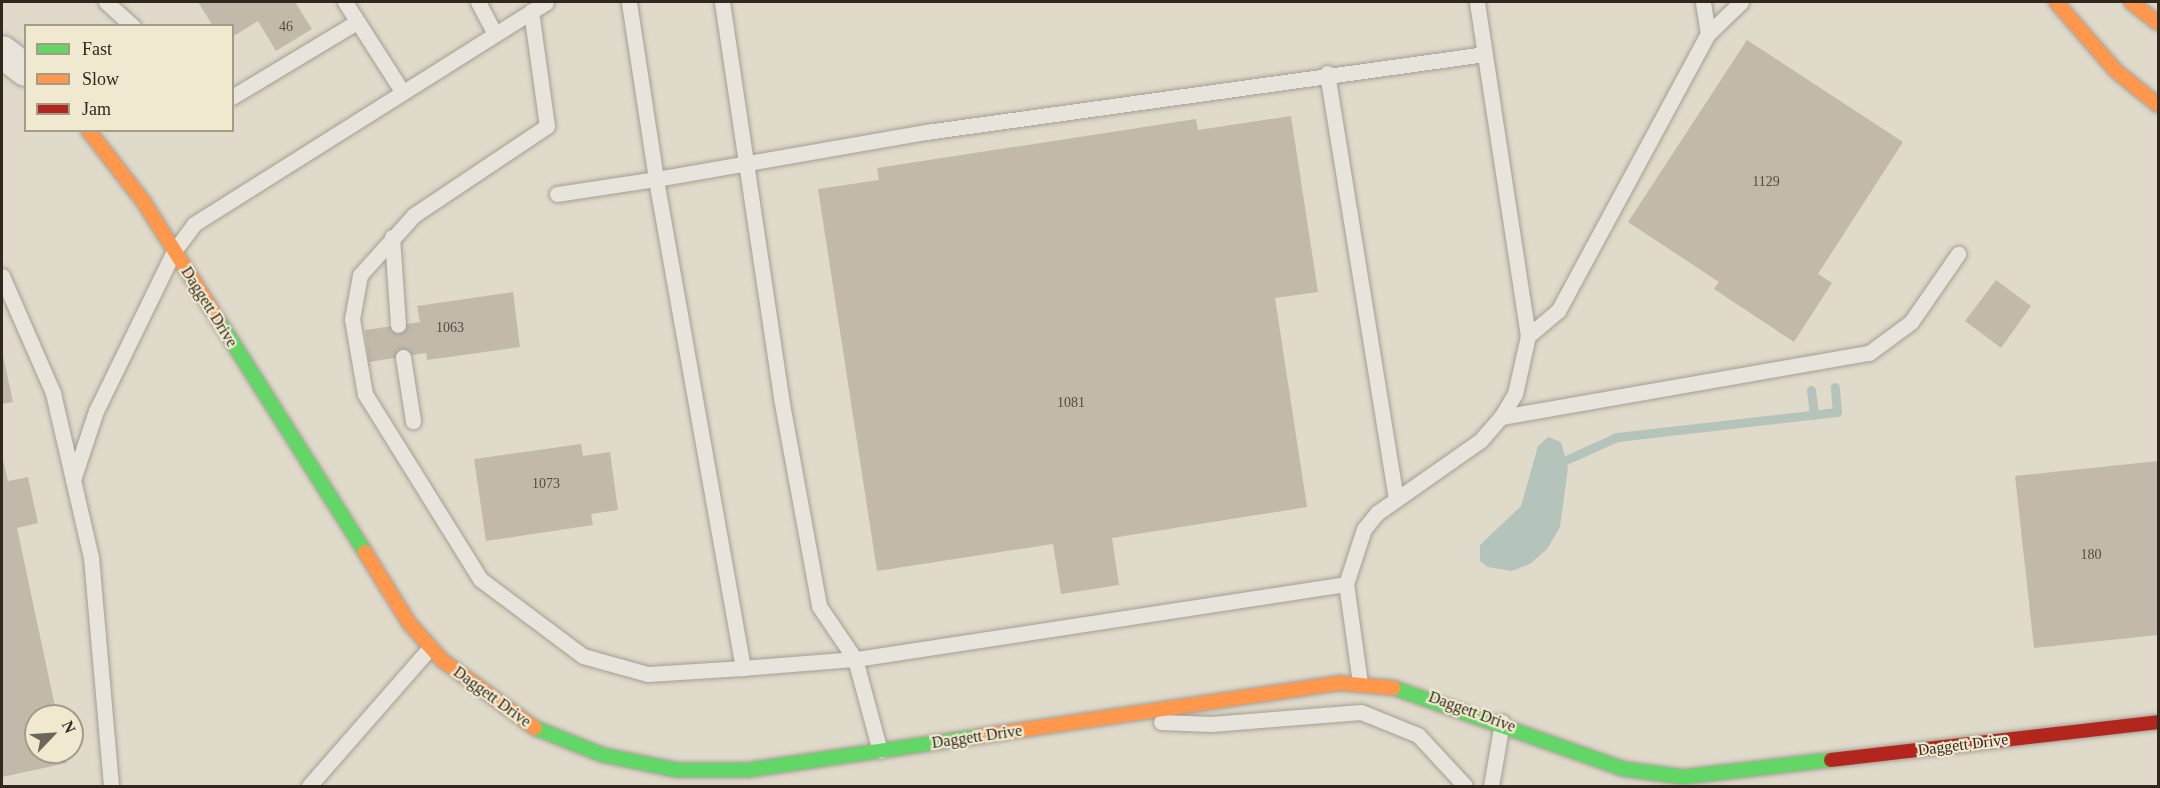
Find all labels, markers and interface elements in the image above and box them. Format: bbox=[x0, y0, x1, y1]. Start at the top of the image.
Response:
house number: 46 bbox=[279, 19, 293, 35]
legend bbox=[24, 24, 234, 132]
text: Fast bbox=[82, 39, 112, 59]
text: Slow bbox=[82, 69, 119, 89]
text: Jam bbox=[82, 99, 111, 119]
house number: 1129 bbox=[1752, 174, 1780, 190]
street label: Daggett Drive bbox=[177, 263, 241, 351]
house number: 1063 bbox=[436, 320, 464, 336]
house number: 1081 bbox=[1057, 395, 1085, 411]
house number: 1073 bbox=[532, 476, 560, 492]
house number: 180 bbox=[2080, 547, 2102, 563]
street label: Daggett Drive bbox=[450, 662, 534, 732]
street label: Daggett Drive bbox=[1426, 687, 1518, 737]
north arrow bbox=[24, 704, 84, 764]
text: N bbox=[59, 718, 79, 736]
street label: Daggett Drive bbox=[931, 721, 1023, 753]
street label: Daggett Drive bbox=[1917, 730, 2009, 760]

